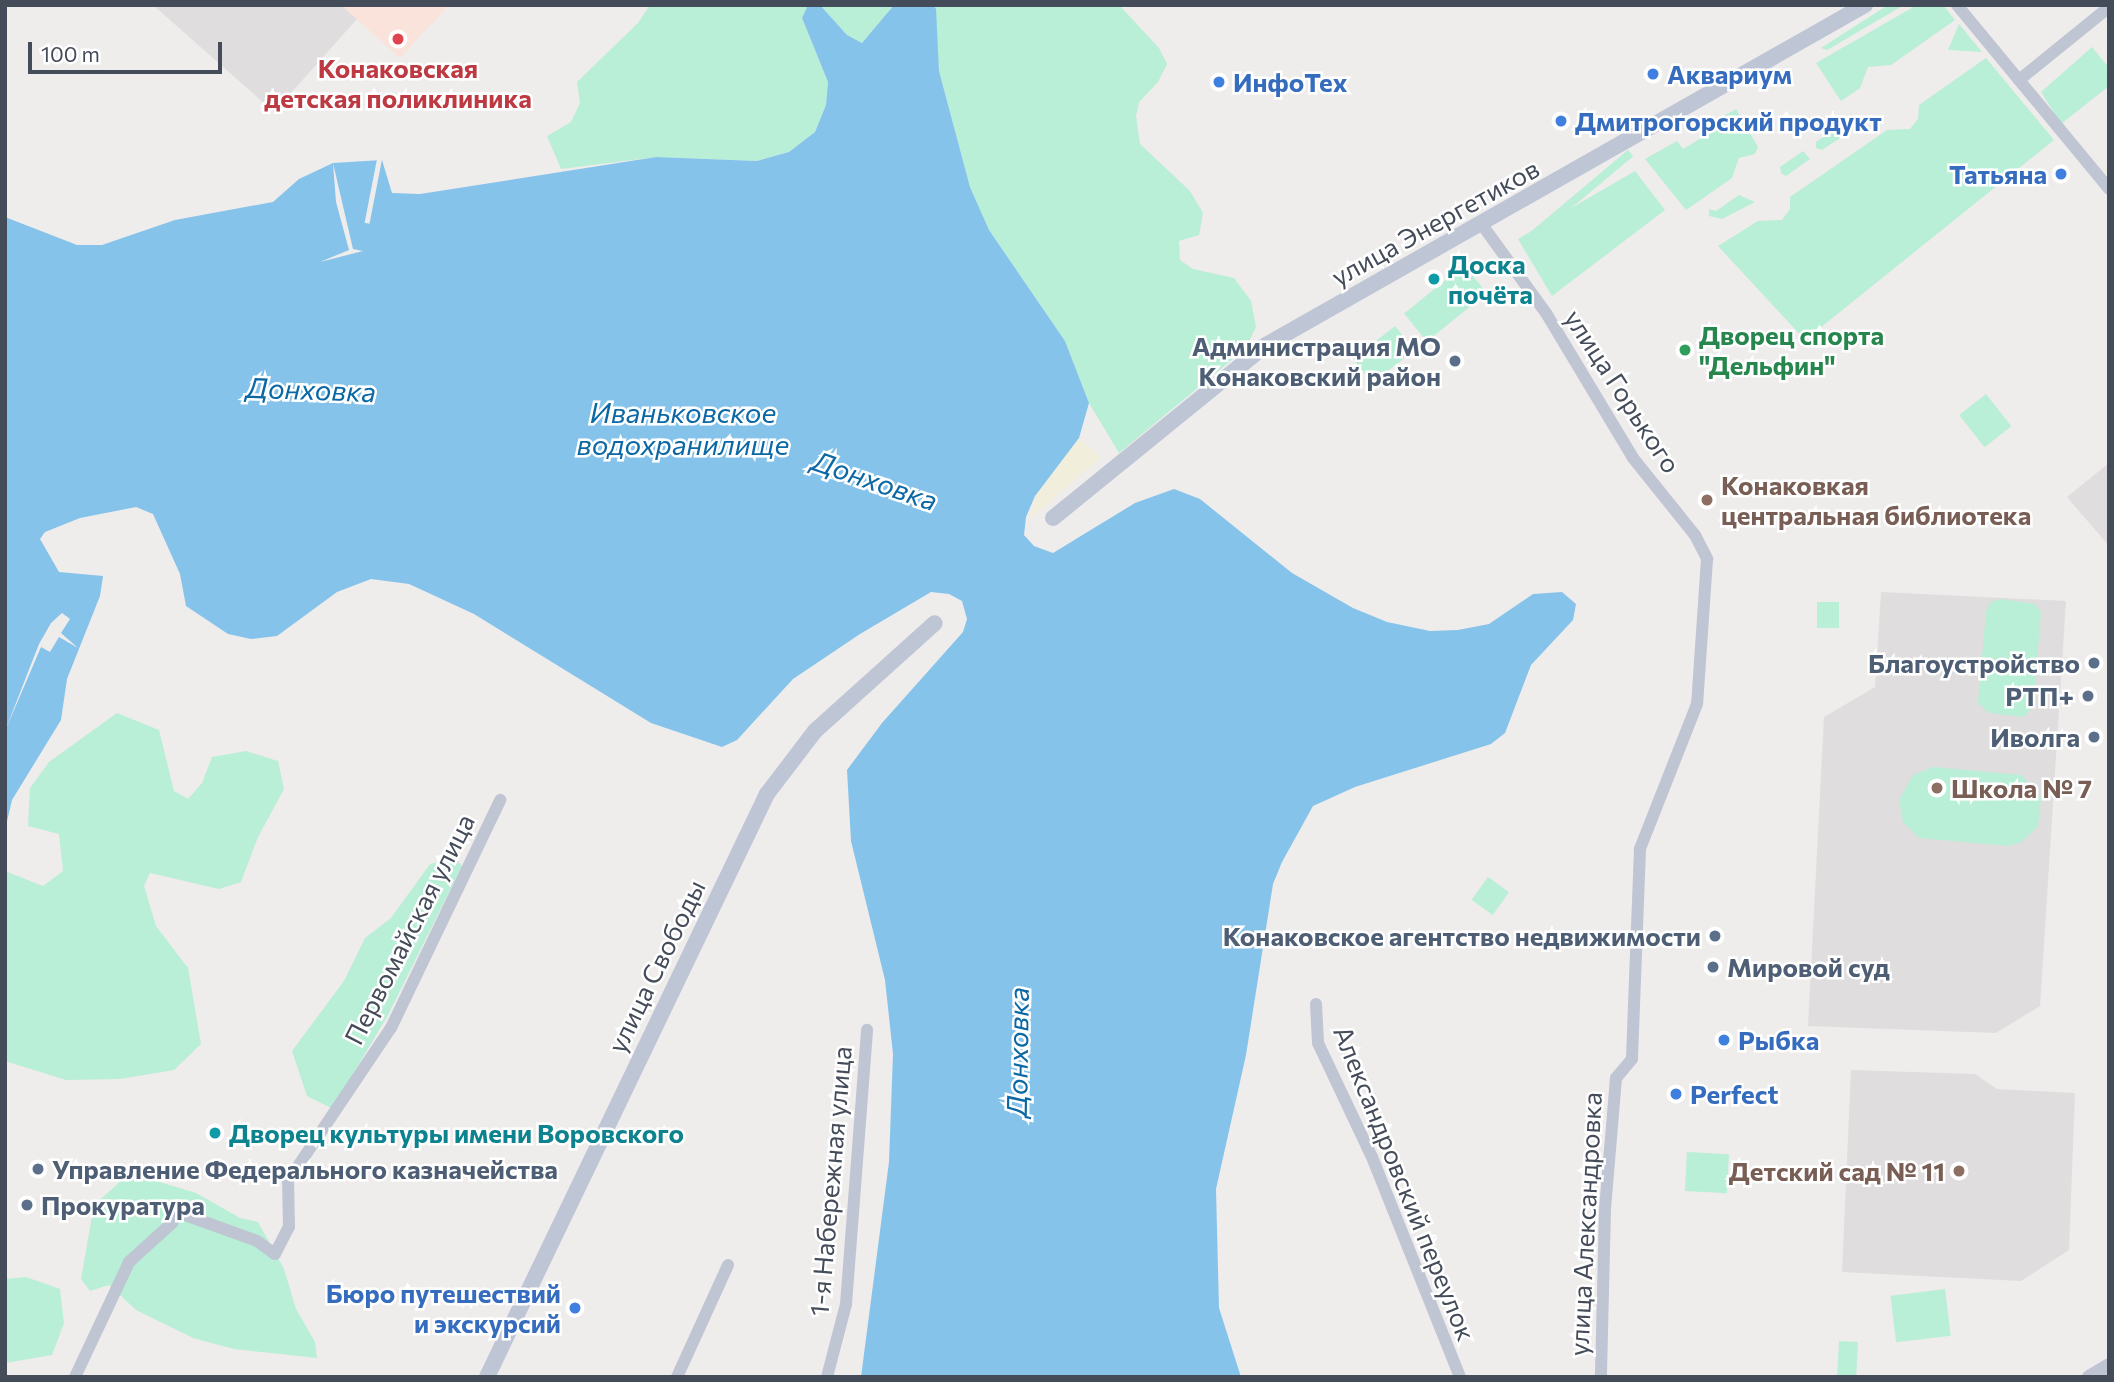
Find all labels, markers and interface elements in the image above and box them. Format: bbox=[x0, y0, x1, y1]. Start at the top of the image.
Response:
scale bar bbox=[32, 28, 226, 72]
marker: Конаковская детская поликлиника bbox=[388, 29, 408, 49]
text: 100 m bbox=[41, 41, 100, 66]
place label: Конаковская детская поликлиника bbox=[264, 52, 532, 114]
place label: Аквариум bbox=[1667, 58, 1792, 90]
place label: ИнфоТех bbox=[1233, 66, 1348, 98]
marker: Аквариум bbox=[1645, 66, 1661, 82]
marker: ИнфоТех bbox=[1211, 74, 1227, 90]
place label: Дмитрогорский продукт bbox=[1575, 105, 1882, 137]
marker: Дмитрогорский продукт bbox=[1553, 113, 1569, 129]
street label: улица Энергетиков bbox=[1326, 152, 1544, 292]
place label: Татьяна bbox=[1949, 158, 2047, 190]
marker: Татьяна bbox=[2053, 166, 2069, 182]
place label: Доска почёта bbox=[1448, 248, 1533, 310]
marker: Доска почёта bbox=[1426, 271, 1442, 287]
street label: улица Горького bbox=[1559, 303, 1687, 479]
place label: Дворец спорта "Дельфин" bbox=[1699, 319, 1884, 380]
place label: Администрация МО Конаковский район bbox=[1192, 330, 1441, 392]
marker: Дворец спорта "Дельфин" bbox=[1677, 342, 1693, 358]
marker: Администрация МО Конаковский район bbox=[1447, 353, 1463, 369]
water label: Донховка bbox=[246, 370, 376, 408]
water label: Иваньковское водохранилище bbox=[577, 395, 789, 461]
water label: Донховка bbox=[808, 443, 942, 517]
place label: Конаковкая центральная библиотека bbox=[1721, 469, 2031, 530]
marker: Конаковкая центральная библиотека bbox=[1699, 492, 1715, 508]
place label: Благоустройство bbox=[1868, 647, 2080, 679]
marker: Благоустройство bbox=[2086, 655, 2102, 671]
place label: РТП+ bbox=[2005, 680, 2074, 712]
marker: РТП+ bbox=[2080, 688, 2096, 704]
place label: Иволга bbox=[1990, 721, 2080, 753]
marker: Иволга bbox=[2086, 729, 2102, 745]
place label: Школа № 7 bbox=[1951, 772, 2092, 804]
marker: Школа № 7 bbox=[1929, 780, 1945, 796]
street label: Первомайская улица bbox=[337, 809, 481, 1049]
street label: улица Свободы bbox=[601, 874, 711, 1058]
place label: Конаковское агентство недвижимости bbox=[1223, 920, 1701, 952]
marker: Конаковское агентство недвижимости bbox=[1707, 928, 1723, 944]
place label: Мировой суд bbox=[1727, 951, 1890, 983]
marker: Мировой суд bbox=[1705, 959, 1721, 975]
water label: Донховка bbox=[999, 987, 1035, 1117]
street label: Александровский переулок bbox=[1327, 1021, 1483, 1345]
place label: Рыбка bbox=[1738, 1024, 1819, 1056]
marker: Рыбка bbox=[1716, 1032, 1732, 1048]
street label: 1-я Набережная улица bbox=[803, 1045, 857, 1317]
place label: Perfect bbox=[1690, 1078, 1778, 1110]
marker: Perfect bbox=[1668, 1086, 1684, 1102]
street label: улица Александровка bbox=[1563, 1091, 1607, 1357]
place label: Дворец культуры имени Воровского bbox=[229, 1117, 684, 1149]
marker: Дворец культуры имени Воровского bbox=[207, 1125, 223, 1141]
place label: Управление Федерального казначейства bbox=[52, 1153, 558, 1185]
place label: Детский сад № 11 bbox=[1729, 1155, 1945, 1187]
marker: Управление Федерального казначейства bbox=[30, 1161, 46, 1177]
marker: Детский сад № 11 bbox=[1951, 1163, 1967, 1179]
place label: Прокуратура bbox=[41, 1189, 205, 1221]
marker: Прокуратура bbox=[19, 1197, 35, 1213]
place label: Бюро путешествий и экскурсий bbox=[326, 1277, 561, 1338]
marker: Бюро путешествий и экскурсий bbox=[567, 1300, 583, 1316]

